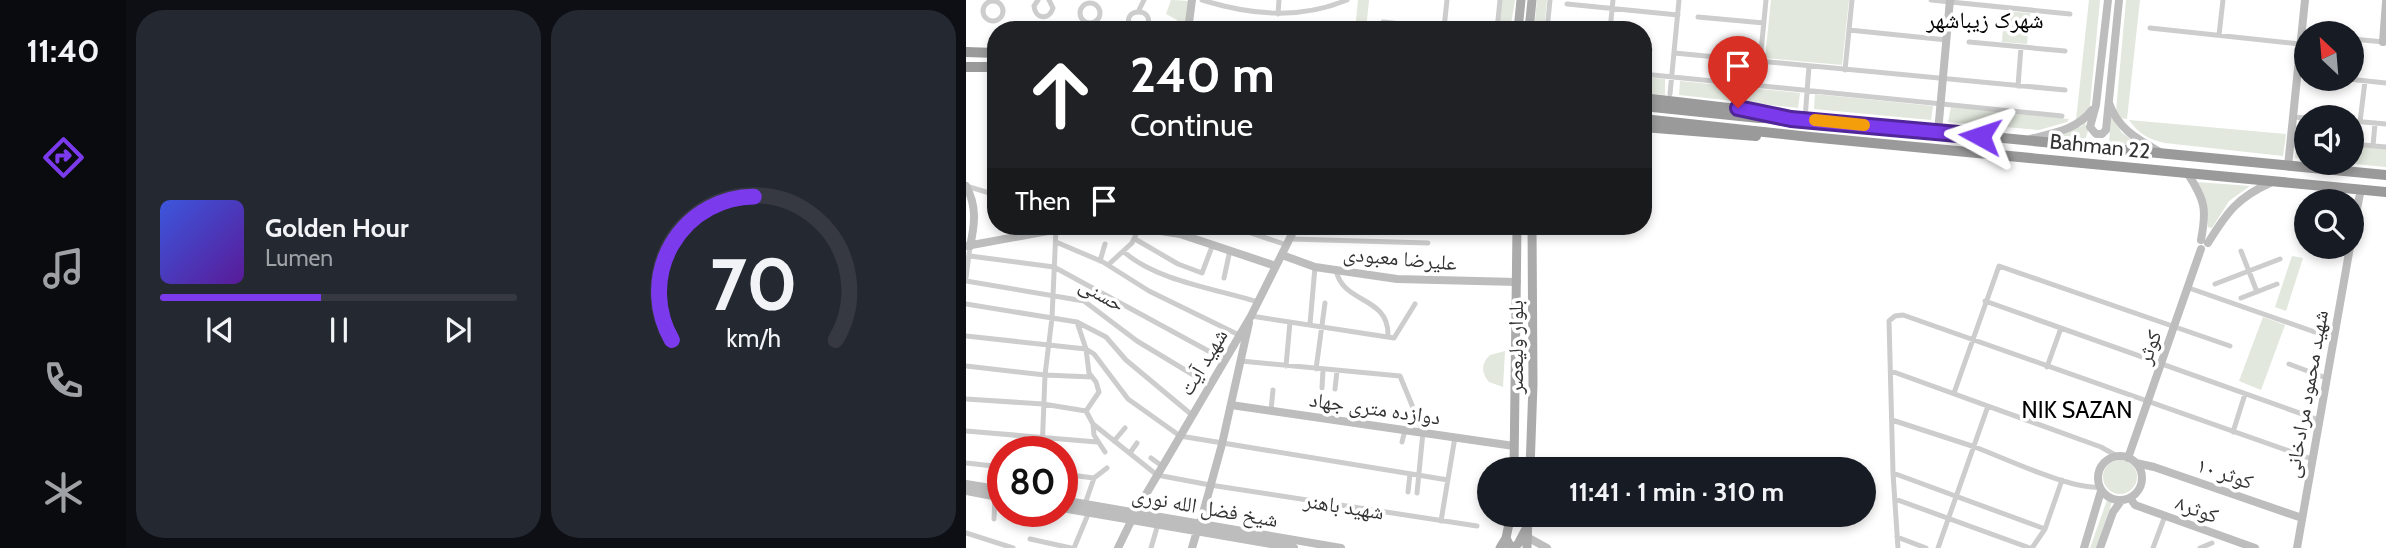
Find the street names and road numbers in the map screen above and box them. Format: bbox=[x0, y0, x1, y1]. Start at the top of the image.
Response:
street label: Bahman 22 bbox=[2048, 128, 2152, 164]
street label: علیرضا معبودی bbox=[1342, 241, 1458, 275]
street label: حسنی bbox=[1075, 271, 1129, 317]
street label: بلوار ولیعصر bbox=[1503, 300, 1528, 395]
street label: شهید محمود مرادخانی bbox=[2279, 308, 2334, 480]
street label: شهید آیت bbox=[1173, 324, 1233, 400]
street label: کوثر bbox=[2131, 326, 2167, 368]
street label: دوازده متری جهاد bbox=[1308, 386, 1442, 430]
street label: کوثر ۱۰ bbox=[2194, 452, 2257, 494]
street label: شیخ فضل الله نوری bbox=[1130, 482, 1280, 533]
street label: شهید باهنر bbox=[1301, 487, 1386, 525]
street label: کوثر۸ bbox=[2172, 490, 2222, 528]

